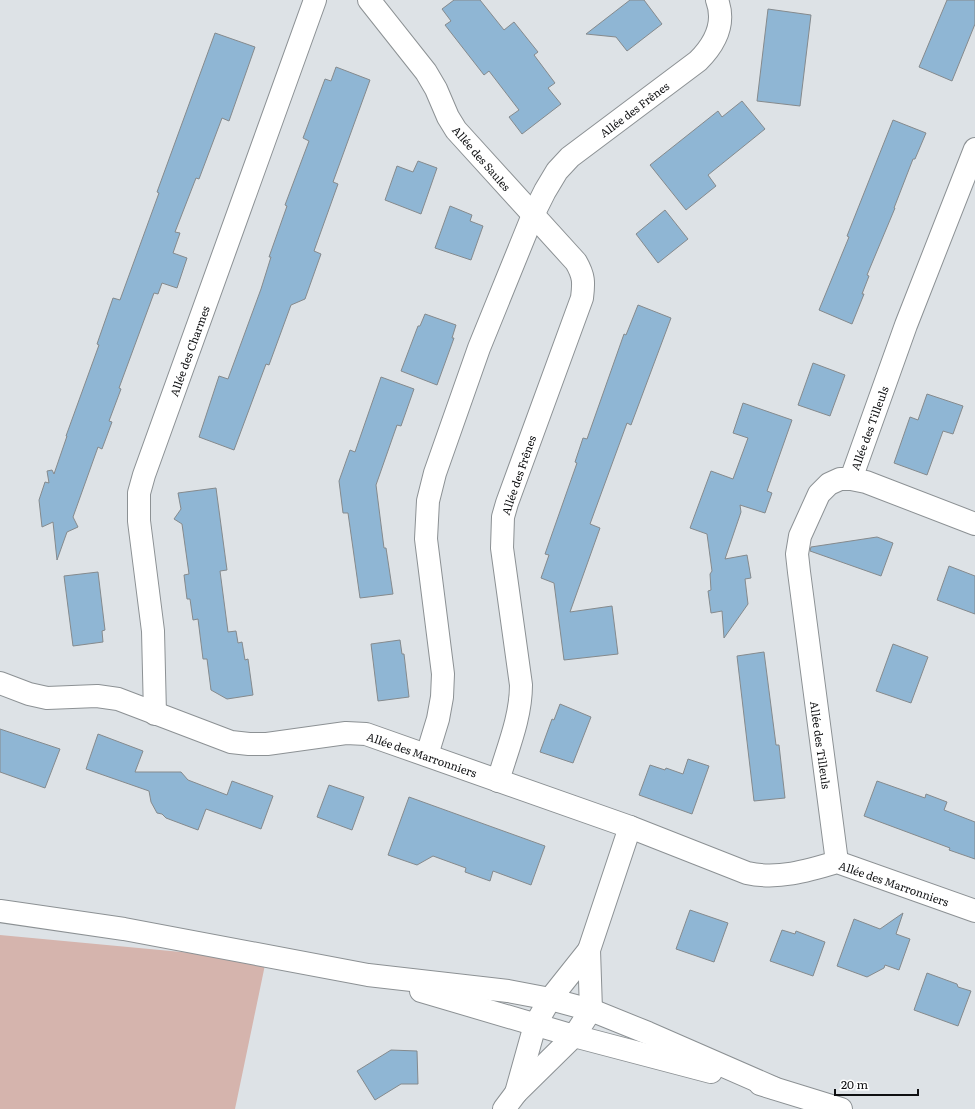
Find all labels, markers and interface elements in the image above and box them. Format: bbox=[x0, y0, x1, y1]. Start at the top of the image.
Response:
street label: Allée des Frênes bbox=[596, 78, 672, 140]
street label: Allée des Saules bbox=[449, 122, 515, 194]
street label: Allée des Charmes bbox=[165, 303, 213, 399]
street label: Allée des Tilleuls bbox=[846, 384, 892, 472]
street label: Allée des Frênes bbox=[497, 433, 539, 517]
street label: Allée des Tilleuls bbox=[807, 700, 835, 790]
street label: Allée des Marronniers bbox=[365, 728, 479, 780]
street label: Allée des Marronniers bbox=[837, 857, 951, 909]
scale bar bbox=[835, 1071, 918, 1097]
text: 20 m bbox=[841, 1075, 868, 1093]

